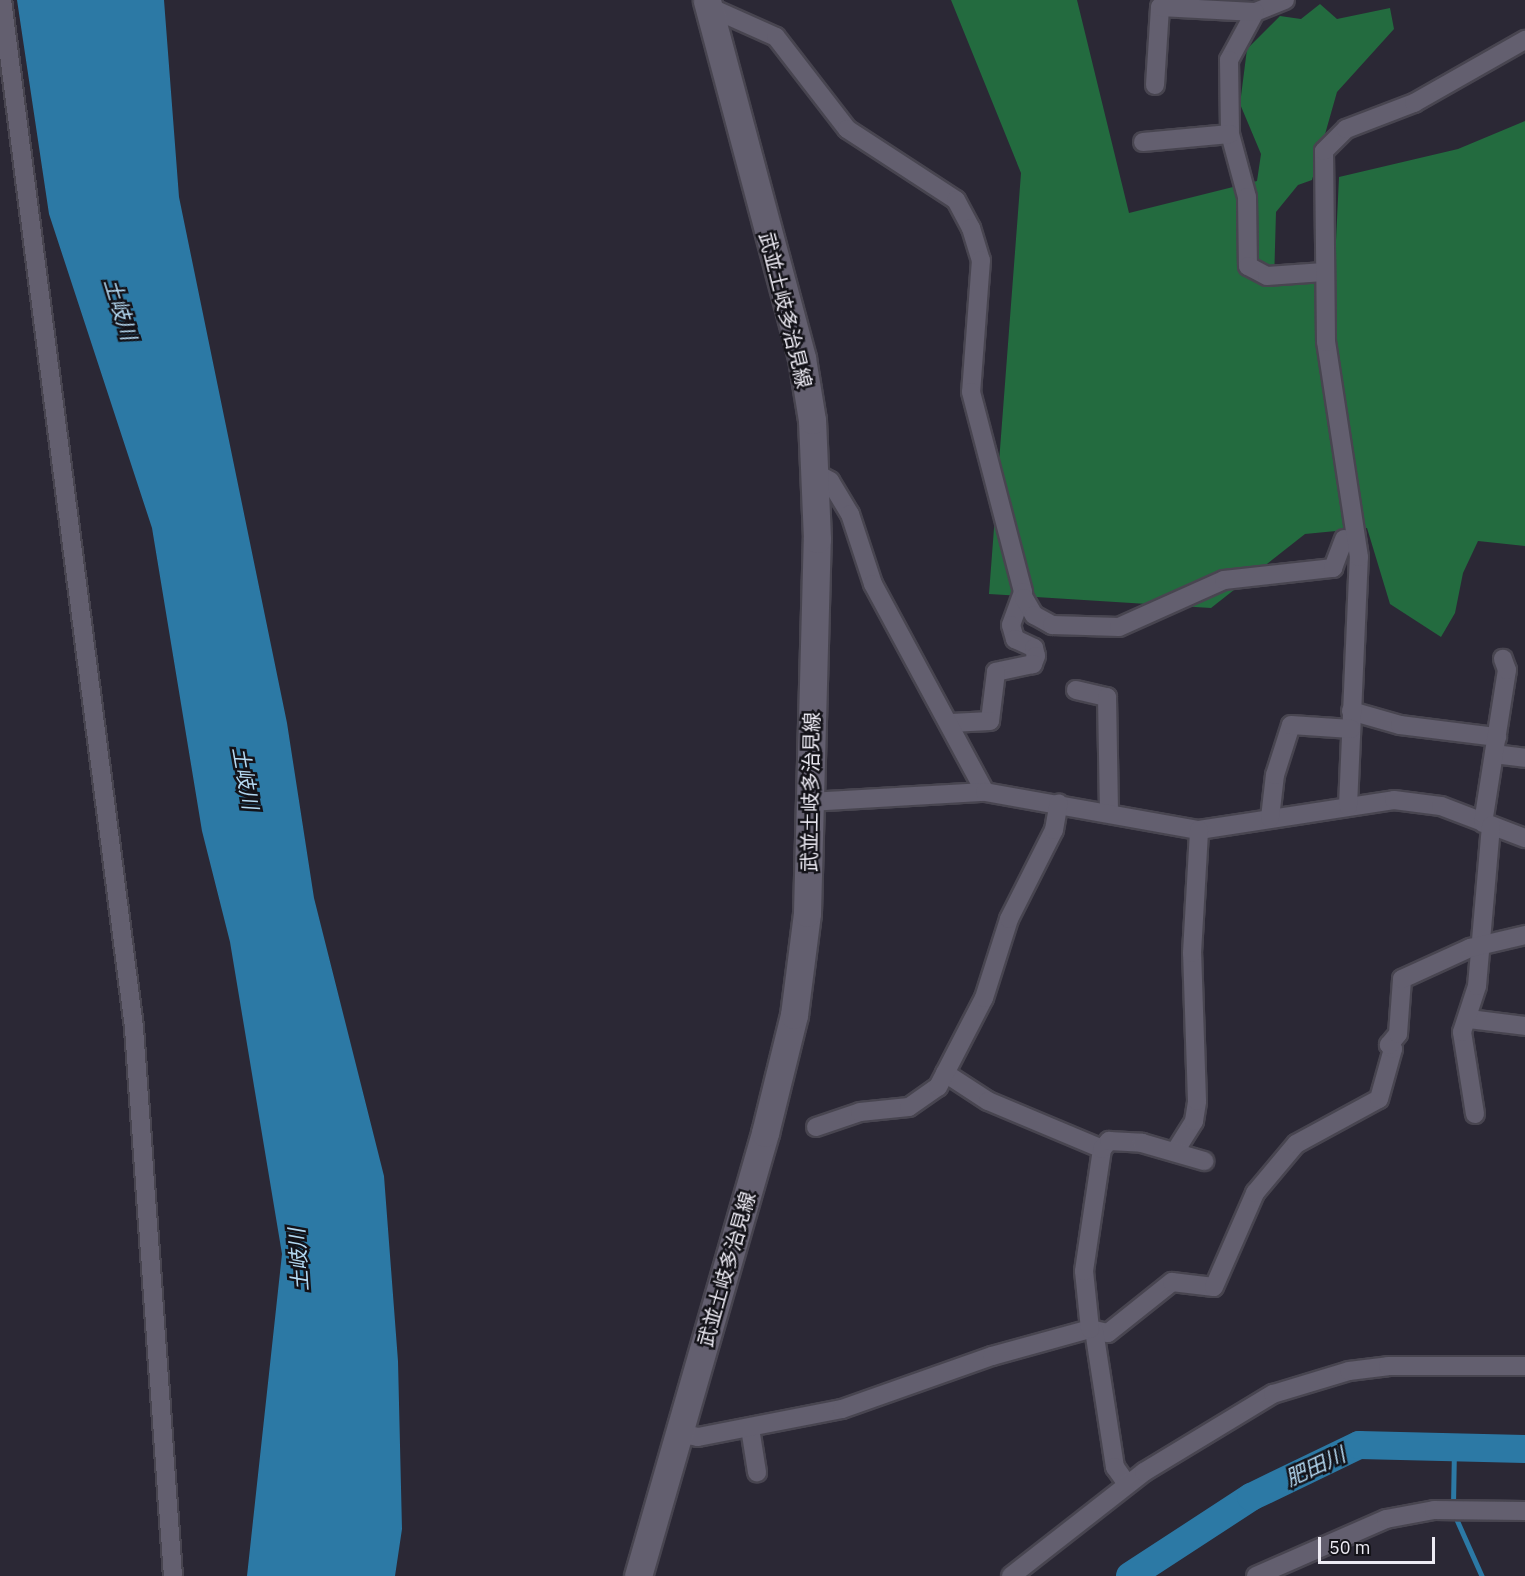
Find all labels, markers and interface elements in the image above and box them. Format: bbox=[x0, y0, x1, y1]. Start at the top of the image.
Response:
street label: 武並土岐多治見線 bbox=[755, 229, 817, 391]
water label: 土岐川 bbox=[100, 275, 142, 343]
street label: 武並土岐多治見線 bbox=[797, 712, 823, 872]
water label: 土岐川 bbox=[228, 745, 264, 811]
street label: 武並土岐多治見線 bbox=[692, 1189, 760, 1349]
water label: 土岐川 bbox=[283, 1228, 313, 1292]
water label: 肥田川 bbox=[1281, 1441, 1349, 1491]
scale bar bbox=[1321, 1525, 1438, 1563]
text: 50 m bbox=[1329, 1536, 1371, 1559]

